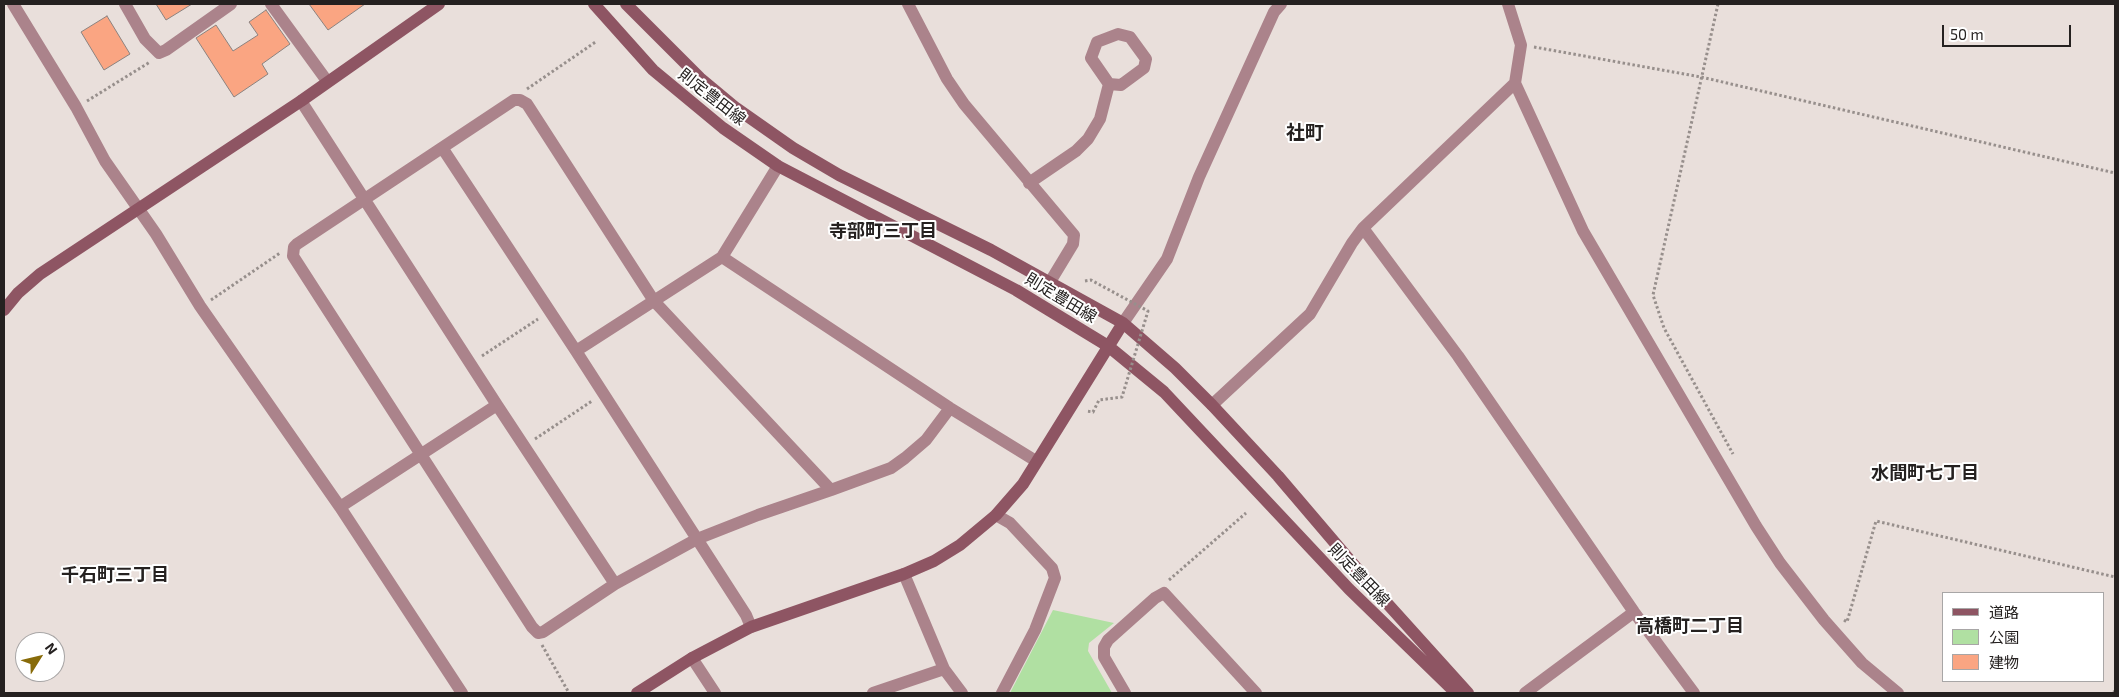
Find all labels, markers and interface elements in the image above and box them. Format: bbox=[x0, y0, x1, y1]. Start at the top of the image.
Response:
scale bar bbox=[1944, 15, 2073, 47]
text: 50 m bbox=[1950, 25, 1984, 43]
street label: 則定豊田線 bbox=[675, 65, 749, 129]
district label: 社町 bbox=[1286, 122, 1324, 144]
district label: 寺部町三丁目 bbox=[829, 220, 937, 242]
street label: 則定豊田線 bbox=[1022, 269, 1100, 327]
district label: 水間町七丁目 bbox=[1871, 462, 1979, 484]
street label: 則定豊田線 bbox=[1324, 540, 1394, 610]
district label: 千石町三丁目 bbox=[61, 564, 169, 586]
legend bbox=[1942, 592, 2104, 682]
text: 道路 bbox=[1989, 603, 2019, 621]
district label: 高橋町二丁目 bbox=[1636, 615, 1744, 637]
text: 公園 bbox=[1989, 628, 2019, 646]
north arrow bbox=[15, 632, 65, 682]
text: N bbox=[42, 639, 62, 658]
text: 建物 bbox=[1989, 653, 2019, 671]

